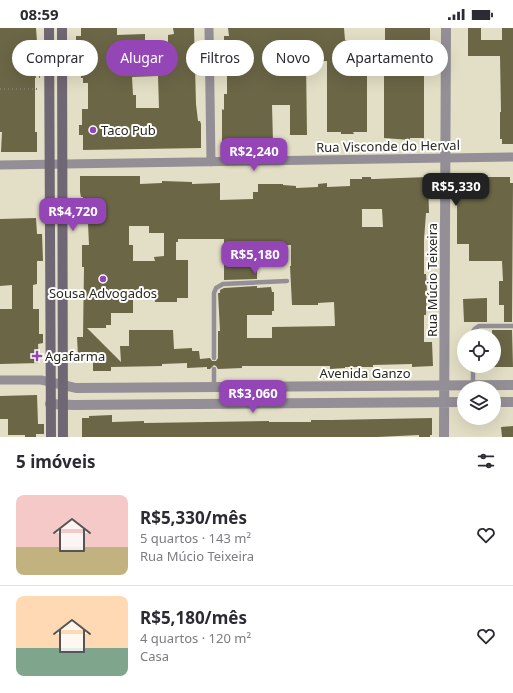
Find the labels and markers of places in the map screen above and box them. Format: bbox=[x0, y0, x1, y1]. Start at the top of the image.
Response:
place label: Taco Pub bbox=[101, 121, 156, 139]
marker: Taco Pub bbox=[88, 125, 98, 135]
pin: R$2,240 bbox=[217, 138, 291, 172]
pin: R$5,330 bbox=[419, 173, 493, 207]
pin: R$4,720 bbox=[36, 198, 110, 232]
pin: R$5,180 bbox=[218, 241, 292, 275]
marker: Sousa Advogados bbox=[98, 274, 108, 284]
place label: Sousa Advogados bbox=[49, 284, 157, 302]
place label: Agafarma bbox=[45, 347, 105, 365]
marker: Agafarma bbox=[32, 351, 42, 361]
pin: R$3,060 bbox=[216, 380, 290, 414]

